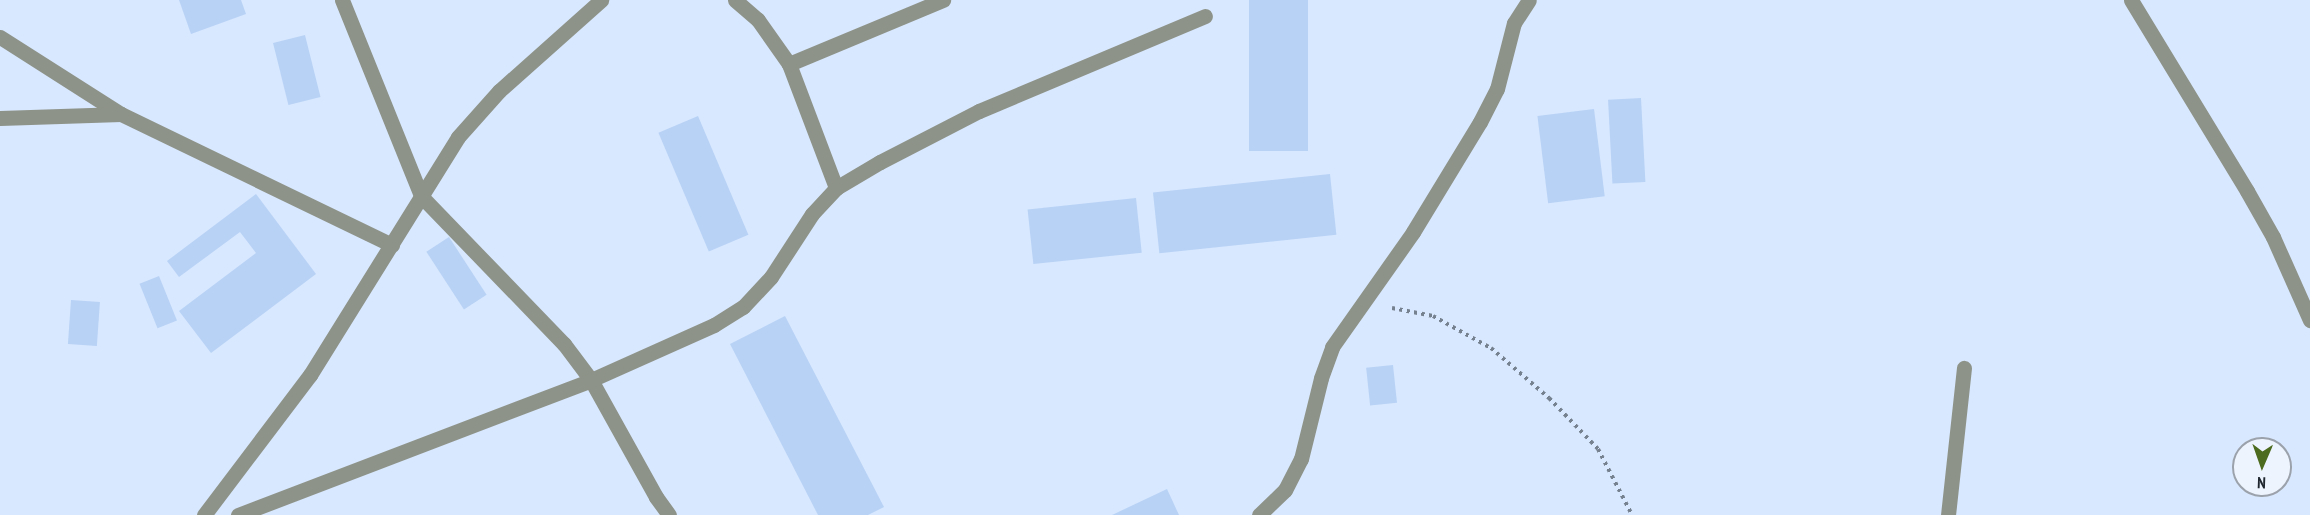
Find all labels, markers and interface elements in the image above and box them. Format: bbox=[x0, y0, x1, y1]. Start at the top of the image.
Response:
north arrow bbox=[2232, 437, 2292, 497]
text: N bbox=[2257, 473, 2266, 493]

